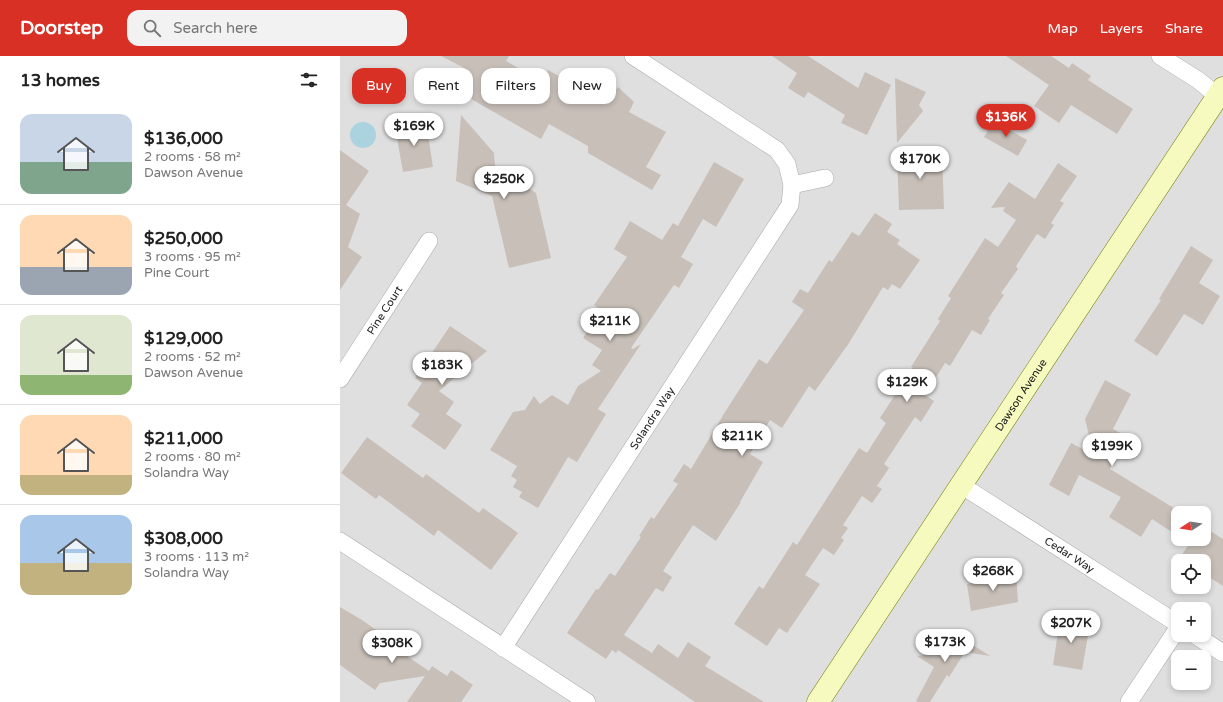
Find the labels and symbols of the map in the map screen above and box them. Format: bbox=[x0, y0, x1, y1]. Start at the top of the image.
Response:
pin: $136K bbox=[978, 104, 1034, 138]
pin: $169K bbox=[386, 113, 442, 147]
pin: $170K bbox=[892, 146, 948, 180]
pin: $250K bbox=[476, 166, 532, 200]
street label: Pine Court bbox=[364, 284, 405, 337]
pin: $211K bbox=[582, 308, 638, 342]
pin: $183K bbox=[414, 352, 470, 386]
street label: Dawson Avenue bbox=[993, 356, 1050, 434]
pin: $129K bbox=[879, 369, 935, 403]
street label: Solandra Way bbox=[627, 384, 677, 452]
pin: $211K bbox=[714, 423, 770, 457]
pin: $199K bbox=[1084, 433, 1140, 467]
north arrow bbox=[1171, 506, 1211, 546]
street label: Cedar Way bbox=[1042, 534, 1097, 576]
pin: $268K bbox=[965, 558, 1021, 592]
pin: $207K bbox=[1043, 610, 1099, 644]
pin: $173K bbox=[917, 629, 973, 663]
pin: $308K bbox=[364, 630, 420, 664]

